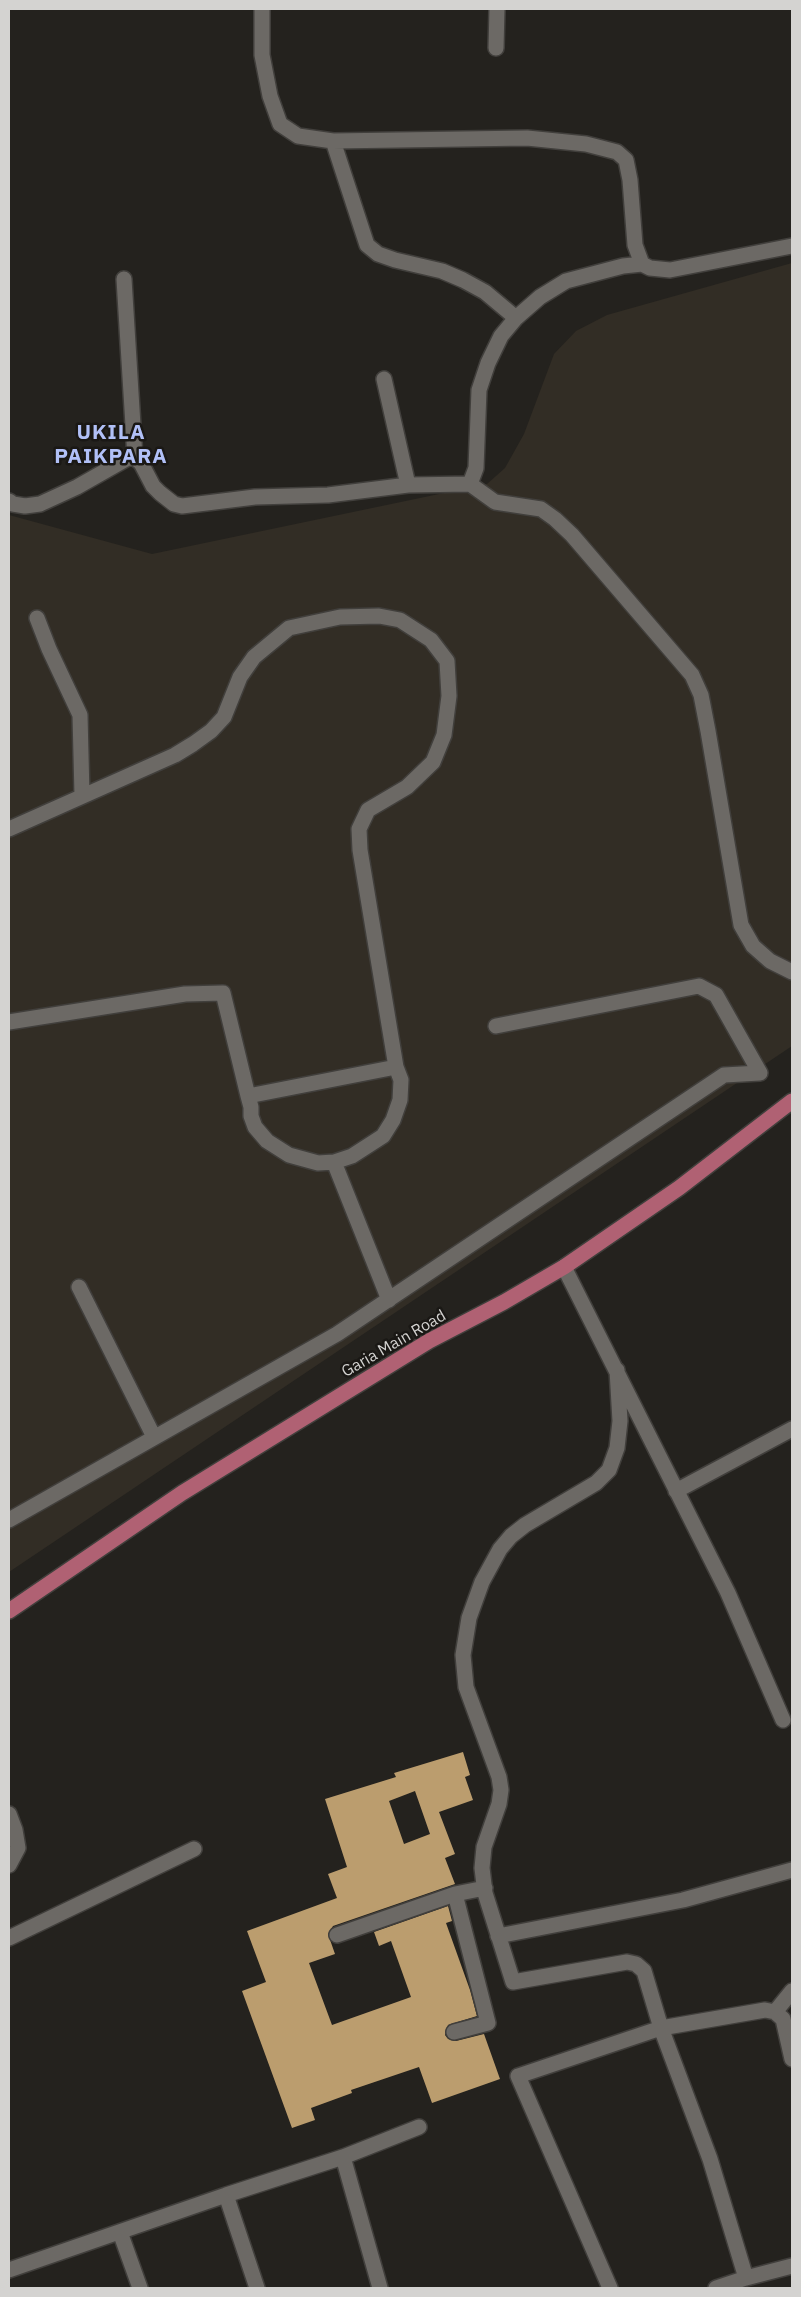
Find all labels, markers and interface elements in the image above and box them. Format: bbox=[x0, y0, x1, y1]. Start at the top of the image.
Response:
district label: UKILA PAIKPARA bbox=[53, 420, 169, 470]
street label: Garia Main Road bbox=[339, 1306, 449, 1382]

